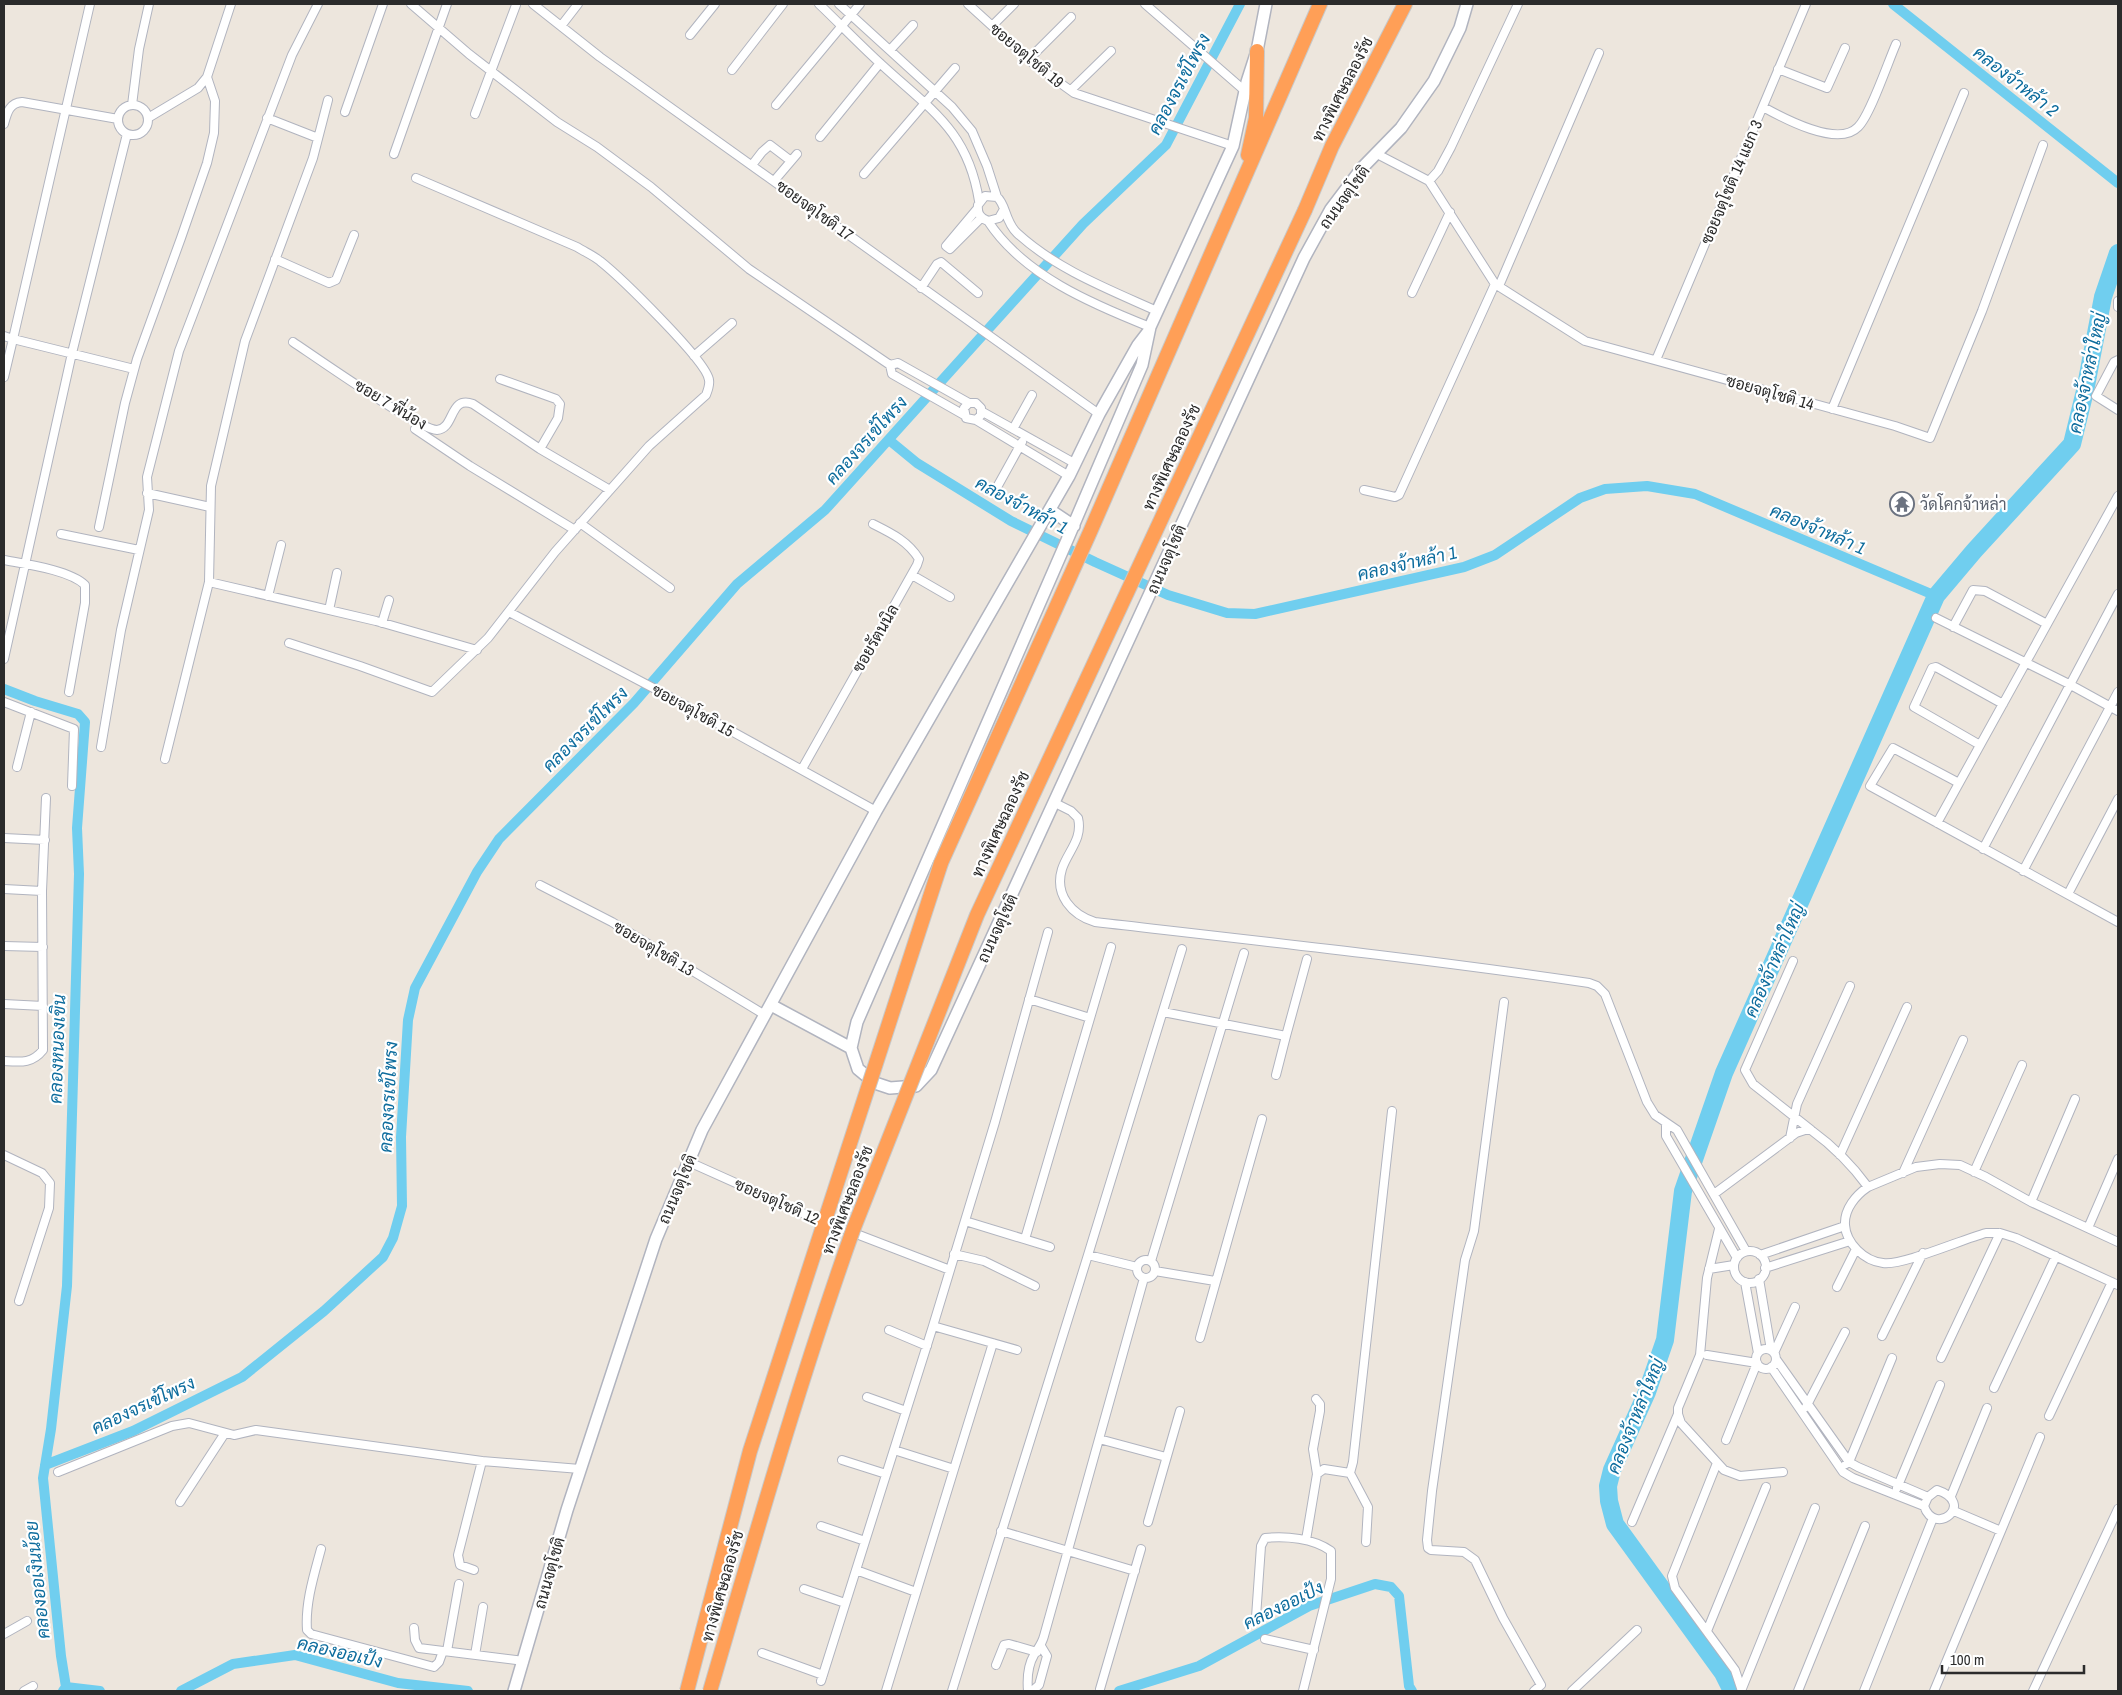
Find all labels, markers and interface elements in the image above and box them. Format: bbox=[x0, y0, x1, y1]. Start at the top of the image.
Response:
street label: ซอยจตุโชติ 19 bbox=[985, 17, 1069, 93]
water label: คลองจรเข้โพรง bbox=[1142, 29, 1216, 139]
street label: ทางพิเศษฉลองรัช bbox=[1306, 33, 1378, 145]
water label: คลองจ้าหล้า 2 bbox=[1968, 40, 2064, 123]
street label: ซอยจตุโชติ 14 แยก 3 bbox=[1695, 117, 1768, 248]
street label: ถนนจตุโชติ bbox=[1313, 161, 1375, 234]
street label: ซอยจตุโชติ 17 bbox=[771, 174, 858, 246]
water label: คลองจ้าหล่าใหญ่ bbox=[2062, 309, 2112, 436]
street label: ซอยจตุโชติ 14 bbox=[1723, 369, 1817, 416]
street label: ซอย 7 พี่น้อง bbox=[350, 371, 433, 434]
water label: คลองจรเข้โพรง bbox=[819, 390, 913, 490]
street label: ทางพิเศษฉลองรัช bbox=[1137, 400, 1205, 514]
water label: คลองจ้าหล้า 1 bbox=[971, 470, 1073, 540]
temple icon: วัดโคกจ้าหล่า bbox=[1889, 491, 1915, 517]
place label: วัดโคกจ้าหล่า bbox=[1920, 493, 2006, 515]
water label: คลองจ้าหล้า 1 bbox=[1766, 498, 1870, 560]
street label: ถนนจตุโชติ bbox=[1141, 521, 1192, 598]
water label: คลองจ้าหล้า 1 bbox=[1355, 539, 1459, 587]
street label: ซอยรัตนนิล bbox=[847, 600, 903, 676]
street label: ซอยจตุโชติ 15 bbox=[648, 678, 738, 742]
water label: คลองจรเข้โพรง bbox=[537, 681, 633, 777]
street label: ทางพิเศษฉลองรัช bbox=[966, 767, 1034, 881]
street label: ถนนจตุโชติ bbox=[971, 890, 1023, 966]
water label: คลองจ้าหล่าใหญ่ bbox=[1738, 898, 1811, 1021]
street label: ซอยจตุโชติ 13 bbox=[609, 915, 699, 982]
water label: คลองหนองเขิน bbox=[43, 993, 71, 1104]
water label: คลองจรเข้โพรง bbox=[373, 1041, 403, 1153]
street label: ทางพิเศษฉลองรัช bbox=[816, 1142, 878, 1258]
street label: ถนนจตุโชติ bbox=[652, 1151, 702, 1228]
street label: ซอยจตุโชติ 12 bbox=[731, 1172, 823, 1230]
water label: คลองจ้าหล่าใหญ่ bbox=[1600, 1353, 1670, 1478]
water label: คลองจรเข้โพรง bbox=[87, 1370, 199, 1440]
water label: คลองออเงินน้อย bbox=[18, 1520, 56, 1640]
street label: ทางพิเศษฉลองรัช bbox=[696, 1528, 748, 1644]
street label: ถนนจตุโชติ bbox=[528, 1535, 571, 1612]
water label: คลองออเป้ง bbox=[1239, 1575, 1327, 1635]
water label: คลองออเป้ง bbox=[295, 1630, 385, 1674]
scale bar bbox=[1942, 1642, 2084, 1674]
text: 100 m bbox=[1950, 1649, 1984, 1670]

